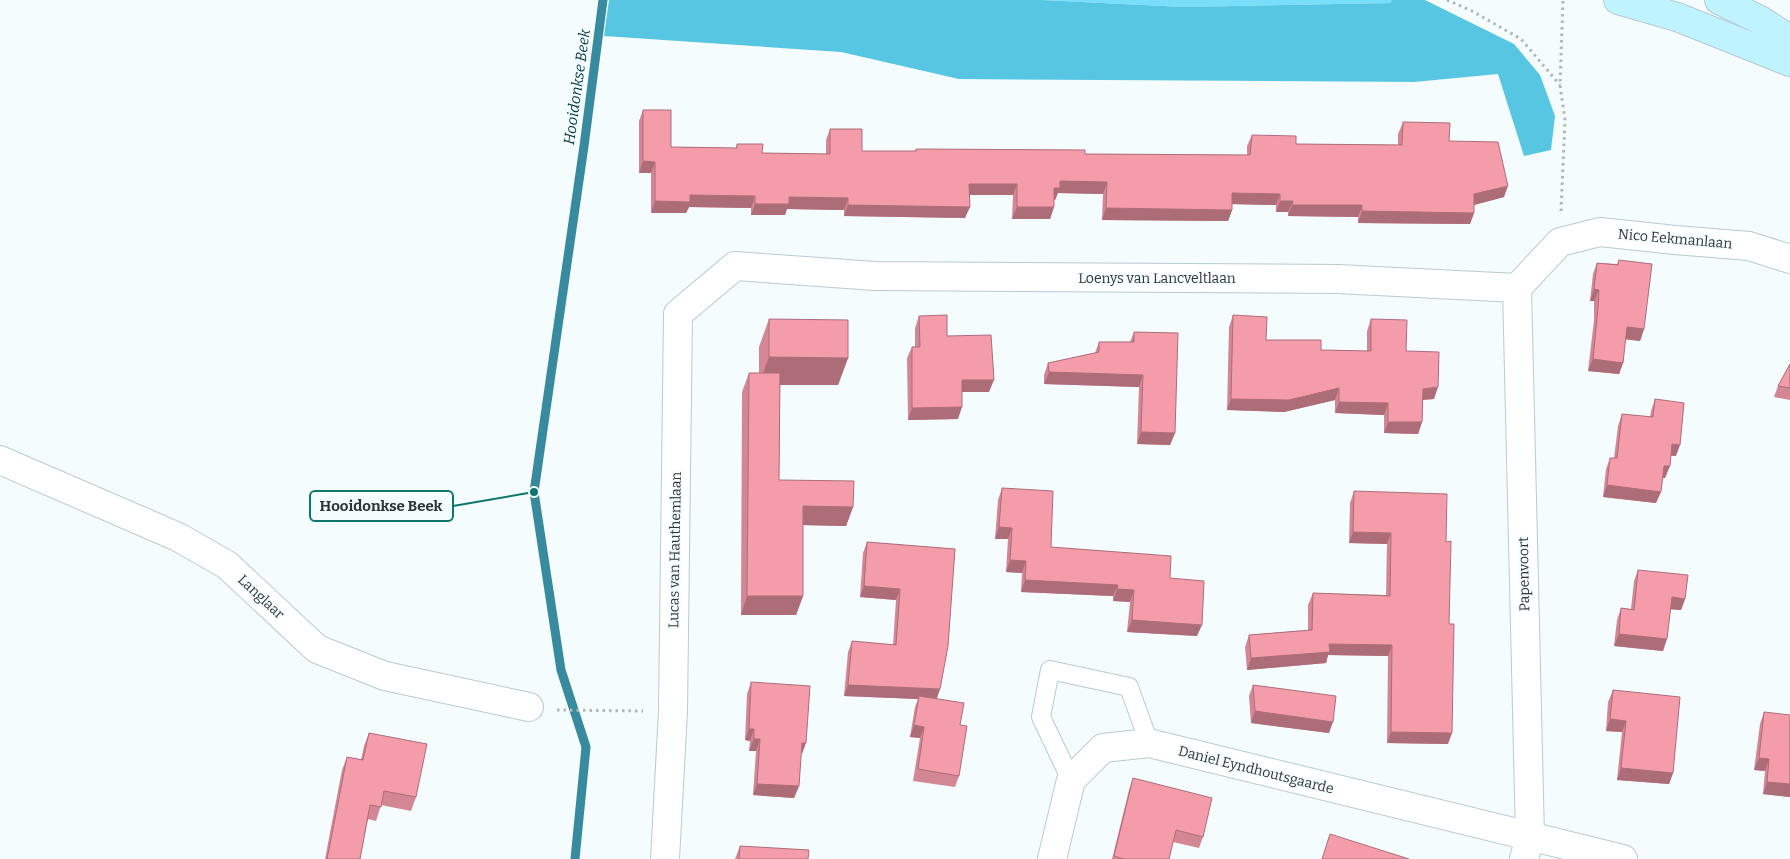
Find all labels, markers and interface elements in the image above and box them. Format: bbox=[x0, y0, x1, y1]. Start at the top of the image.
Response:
water label: Hooidonkse Beek bbox=[560, 27, 594, 146]
street label: Nico Eekmanlaan bbox=[1617, 226, 1733, 252]
street label: Loenys van Lancveltlaan bbox=[1078, 270, 1236, 287]
street label: Lucas van Hauthemlaan bbox=[665, 471, 685, 628]
callout: Hooidonkse Beek bbox=[310, 491, 453, 521]
text: Hooidonkse Beek bbox=[319, 497, 443, 515]
street label: Papenvoort bbox=[1515, 537, 1533, 611]
street label: Langlaar bbox=[234, 571, 288, 623]
street label: Daniel Eyndhoutsgaarde bbox=[1176, 742, 1336, 798]

